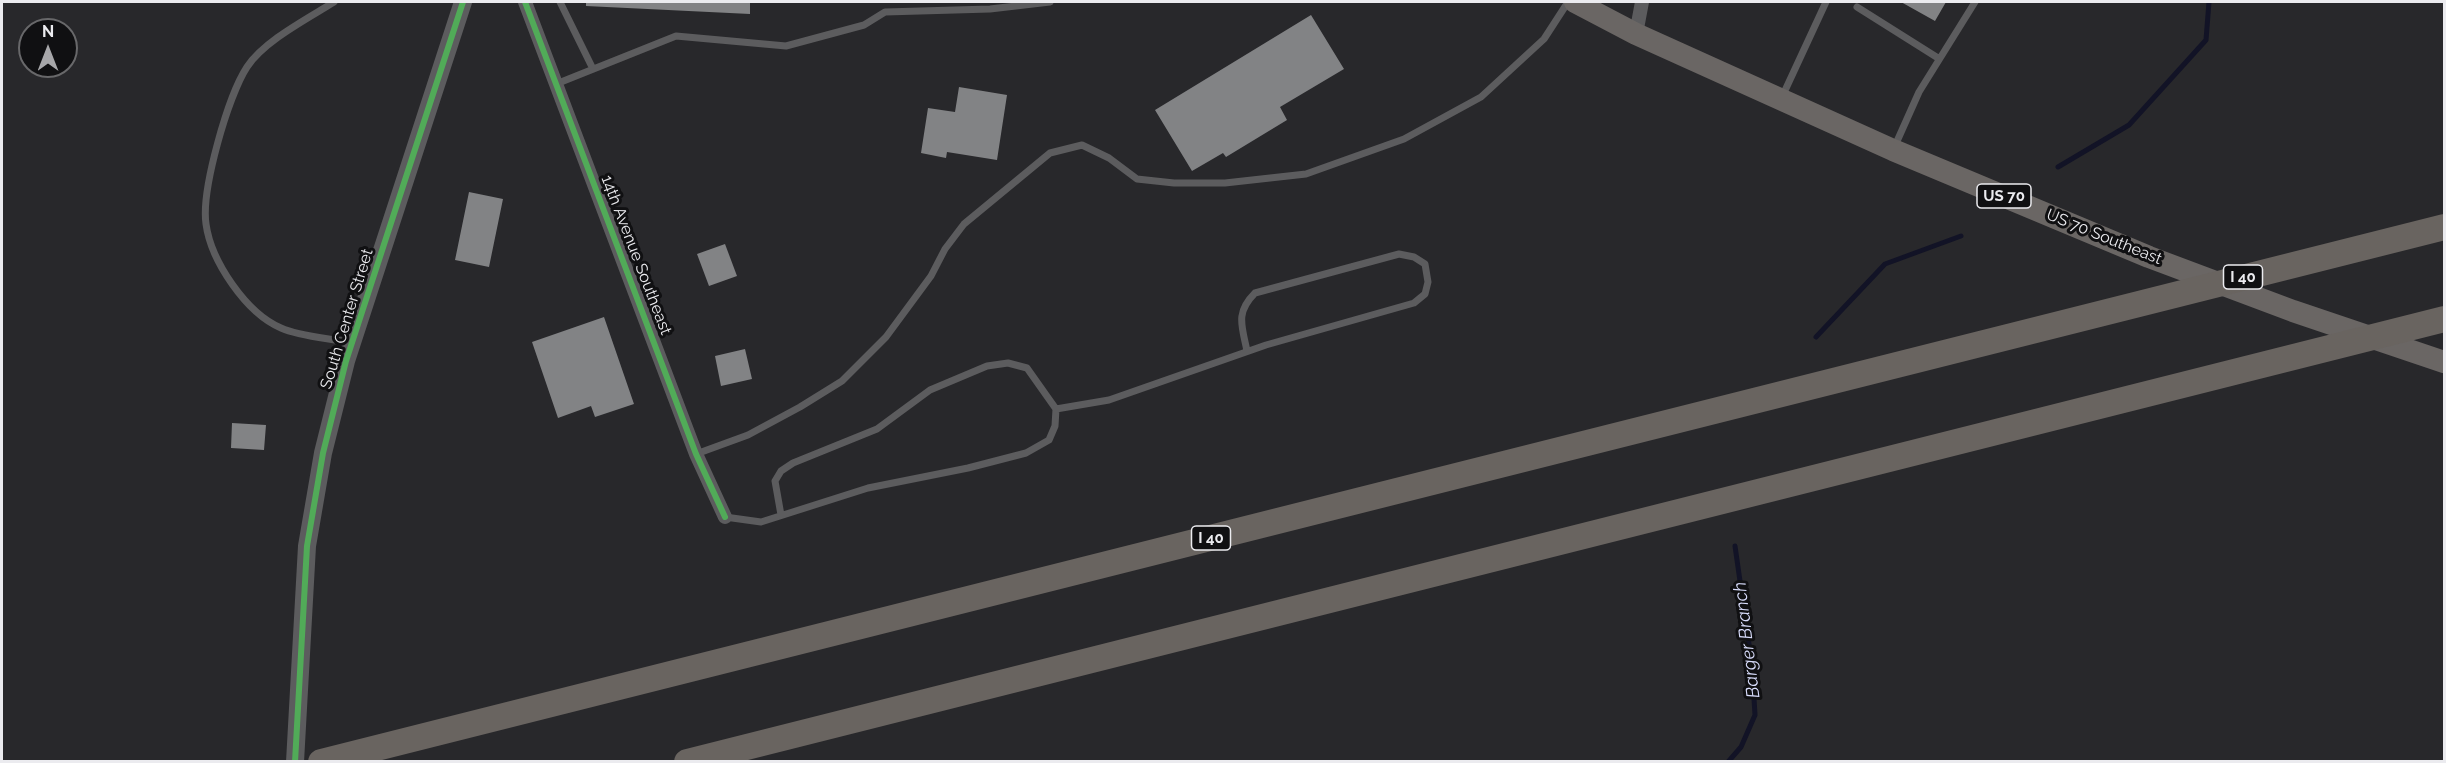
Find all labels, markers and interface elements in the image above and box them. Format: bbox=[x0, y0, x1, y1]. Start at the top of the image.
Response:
north arrow bbox=[18, 18, 78, 78]
text: N bbox=[42, 22, 54, 41]
street label: 14th Avenue Southeast bbox=[597, 173, 675, 337]
road number: US 70 bbox=[1977, 184, 2031, 208]
street label: US 70 Southeast bbox=[2043, 205, 2165, 269]
street label: South Center Street bbox=[317, 246, 377, 392]
road number: I 40 bbox=[2224, 265, 2262, 289]
road number: I 40 bbox=[1192, 526, 1230, 550]
water label: Barger Branch bbox=[1729, 581, 1765, 699]

